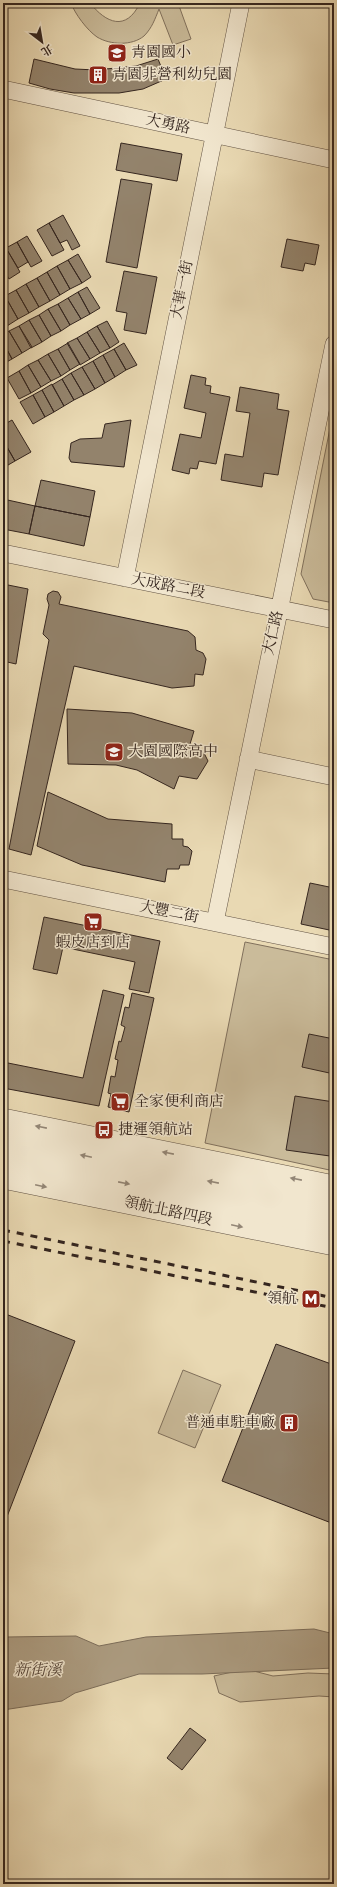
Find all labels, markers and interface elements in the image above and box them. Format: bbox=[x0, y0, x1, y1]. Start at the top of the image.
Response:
north arrow bbox=[22, 22, 62, 62]
text: 北 bbox=[39, 42, 55, 59]
school or university icon: 青園國小 bbox=[106, 42, 128, 64]
place label: 青園國小 bbox=[131, 44, 191, 61]
building icon: 青園非營利幼兒園 bbox=[87, 64, 109, 86]
place label: 青園非營利幼兒園 bbox=[112, 66, 232, 83]
street label: 大勇路 bbox=[144, 111, 192, 137]
street label: 大華一街 bbox=[168, 259, 196, 321]
street label: 大成路二段 bbox=[130, 571, 207, 602]
street label: 大仁路 bbox=[260, 609, 286, 657]
school or university icon: 大園國際高中 bbox=[103, 741, 125, 763]
place label: 大園國際高中 bbox=[128, 743, 218, 760]
street label: 大豐二街 bbox=[138, 898, 200, 926]
supermarket icon: 蝦皮店到店 bbox=[82, 911, 104, 933]
place label: 蝦皮店到店 bbox=[55, 934, 131, 951]
supermarket icon: 全家便利商店 bbox=[109, 1091, 131, 1113]
place label: 全家便利商店 bbox=[134, 1093, 224, 1110]
bus stop icon: 捷運領航站 bbox=[93, 1119, 115, 1141]
place label: 捷運領航站 bbox=[118, 1121, 193, 1138]
one-way arrow bbox=[35, 1123, 47, 1129]
one-way arrow bbox=[162, 1149, 175, 1155]
one-way arrow bbox=[80, 1153, 92, 1159]
one-way arrow bbox=[290, 1175, 302, 1181]
one-way arrow bbox=[207, 1179, 219, 1185]
one-way arrow bbox=[118, 1180, 130, 1186]
one-way arrow bbox=[35, 1183, 47, 1189]
street label: 領航北路四段 bbox=[122, 1193, 214, 1229]
one-way arrow bbox=[231, 1223, 243, 1229]
metro station icon: 領航 bbox=[300, 1288, 322, 1310]
place label: 領航 bbox=[267, 1290, 297, 1307]
building icon: 普通車駐車廠 bbox=[278, 1412, 300, 1434]
place label: 普通車駐車廠 bbox=[185, 1414, 275, 1431]
water label: 新街溪 bbox=[14, 1661, 64, 1679]

